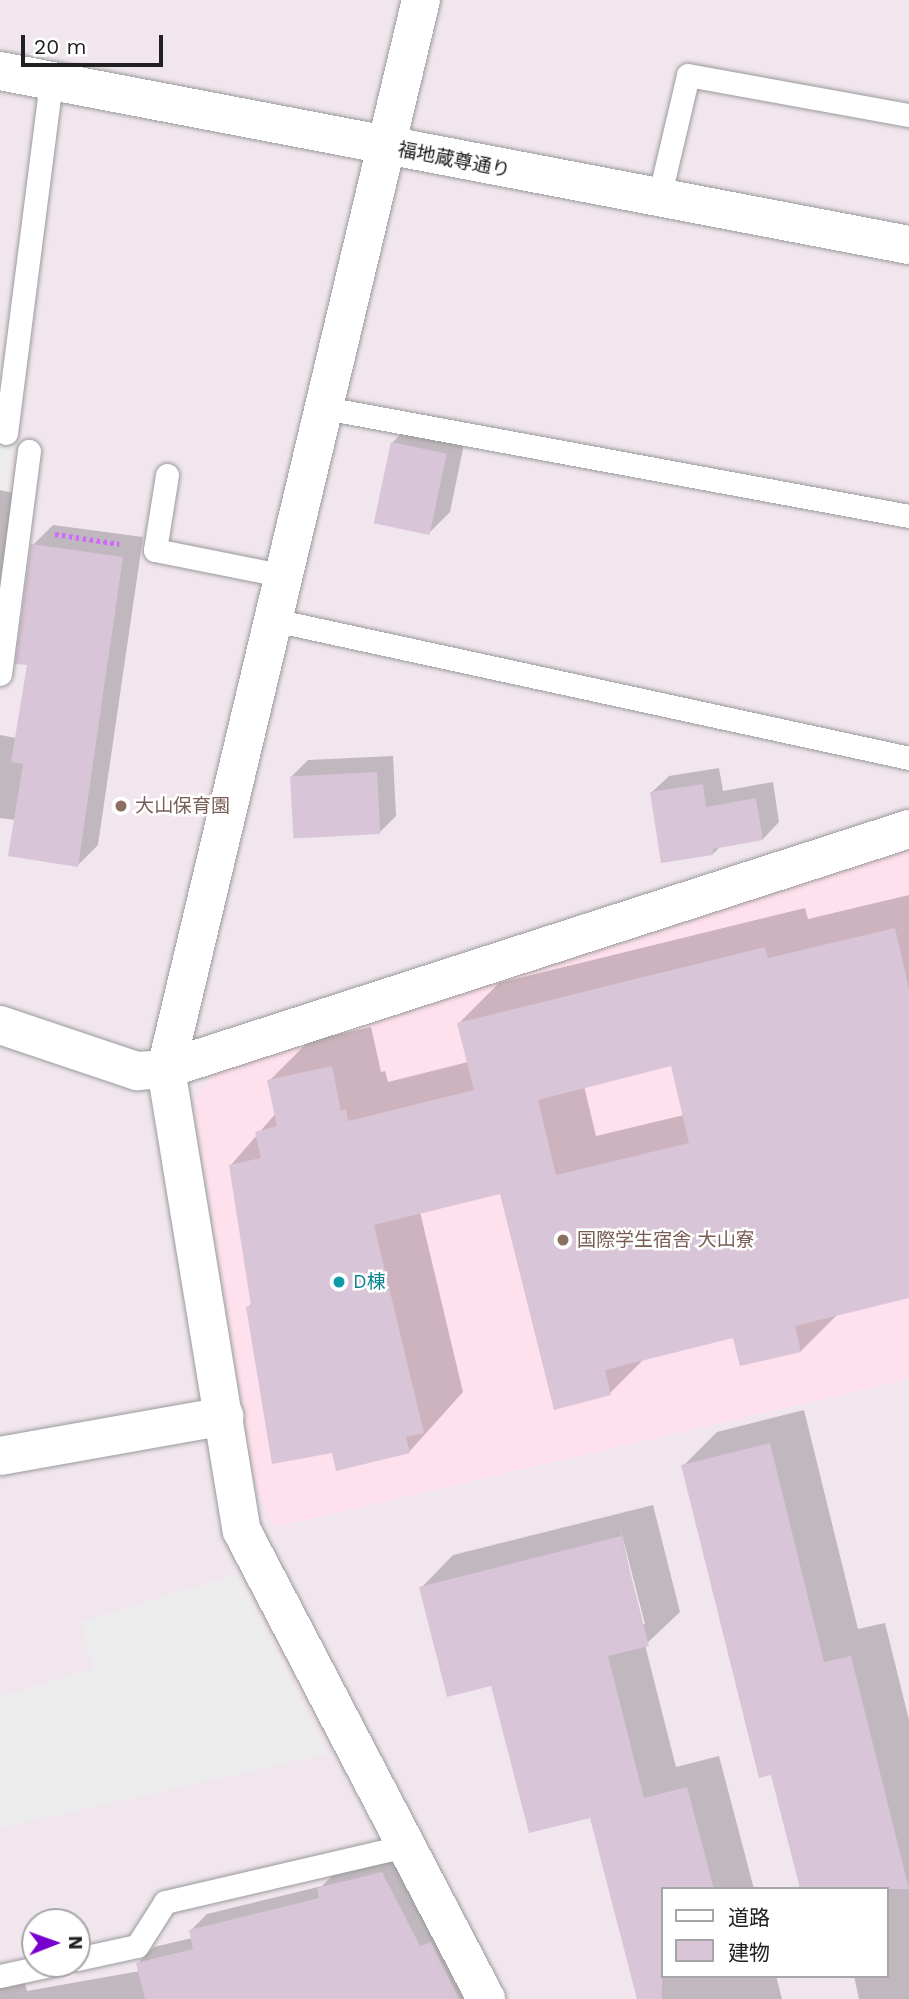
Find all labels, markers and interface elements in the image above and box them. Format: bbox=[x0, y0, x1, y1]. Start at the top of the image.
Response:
scale bar bbox=[24, 21, 166, 65]
text: 20 m bbox=[34, 34, 86, 59]
street label: 福地蔵尊通り bbox=[396, 138, 512, 182]
place label: 大山保育園 bbox=[135, 795, 230, 817]
marker: 大山保育園 bbox=[113, 798, 129, 814]
place label: 国際学生宿舎 大山寮 bbox=[577, 1229, 754, 1251]
marker: 国際学生宿舎 大山寮 bbox=[555, 1232, 571, 1248]
place label: D棟 bbox=[353, 1271, 386, 1293]
marker: D棟 bbox=[331, 1274, 347, 1290]
legend bbox=[660, 1887, 888, 1978]
text: 道路 bbox=[728, 1905, 770, 1930]
north arrow bbox=[21, 1908, 91, 1978]
text: N bbox=[64, 1935, 87, 1950]
text: 建物 bbox=[728, 1940, 770, 1965]

